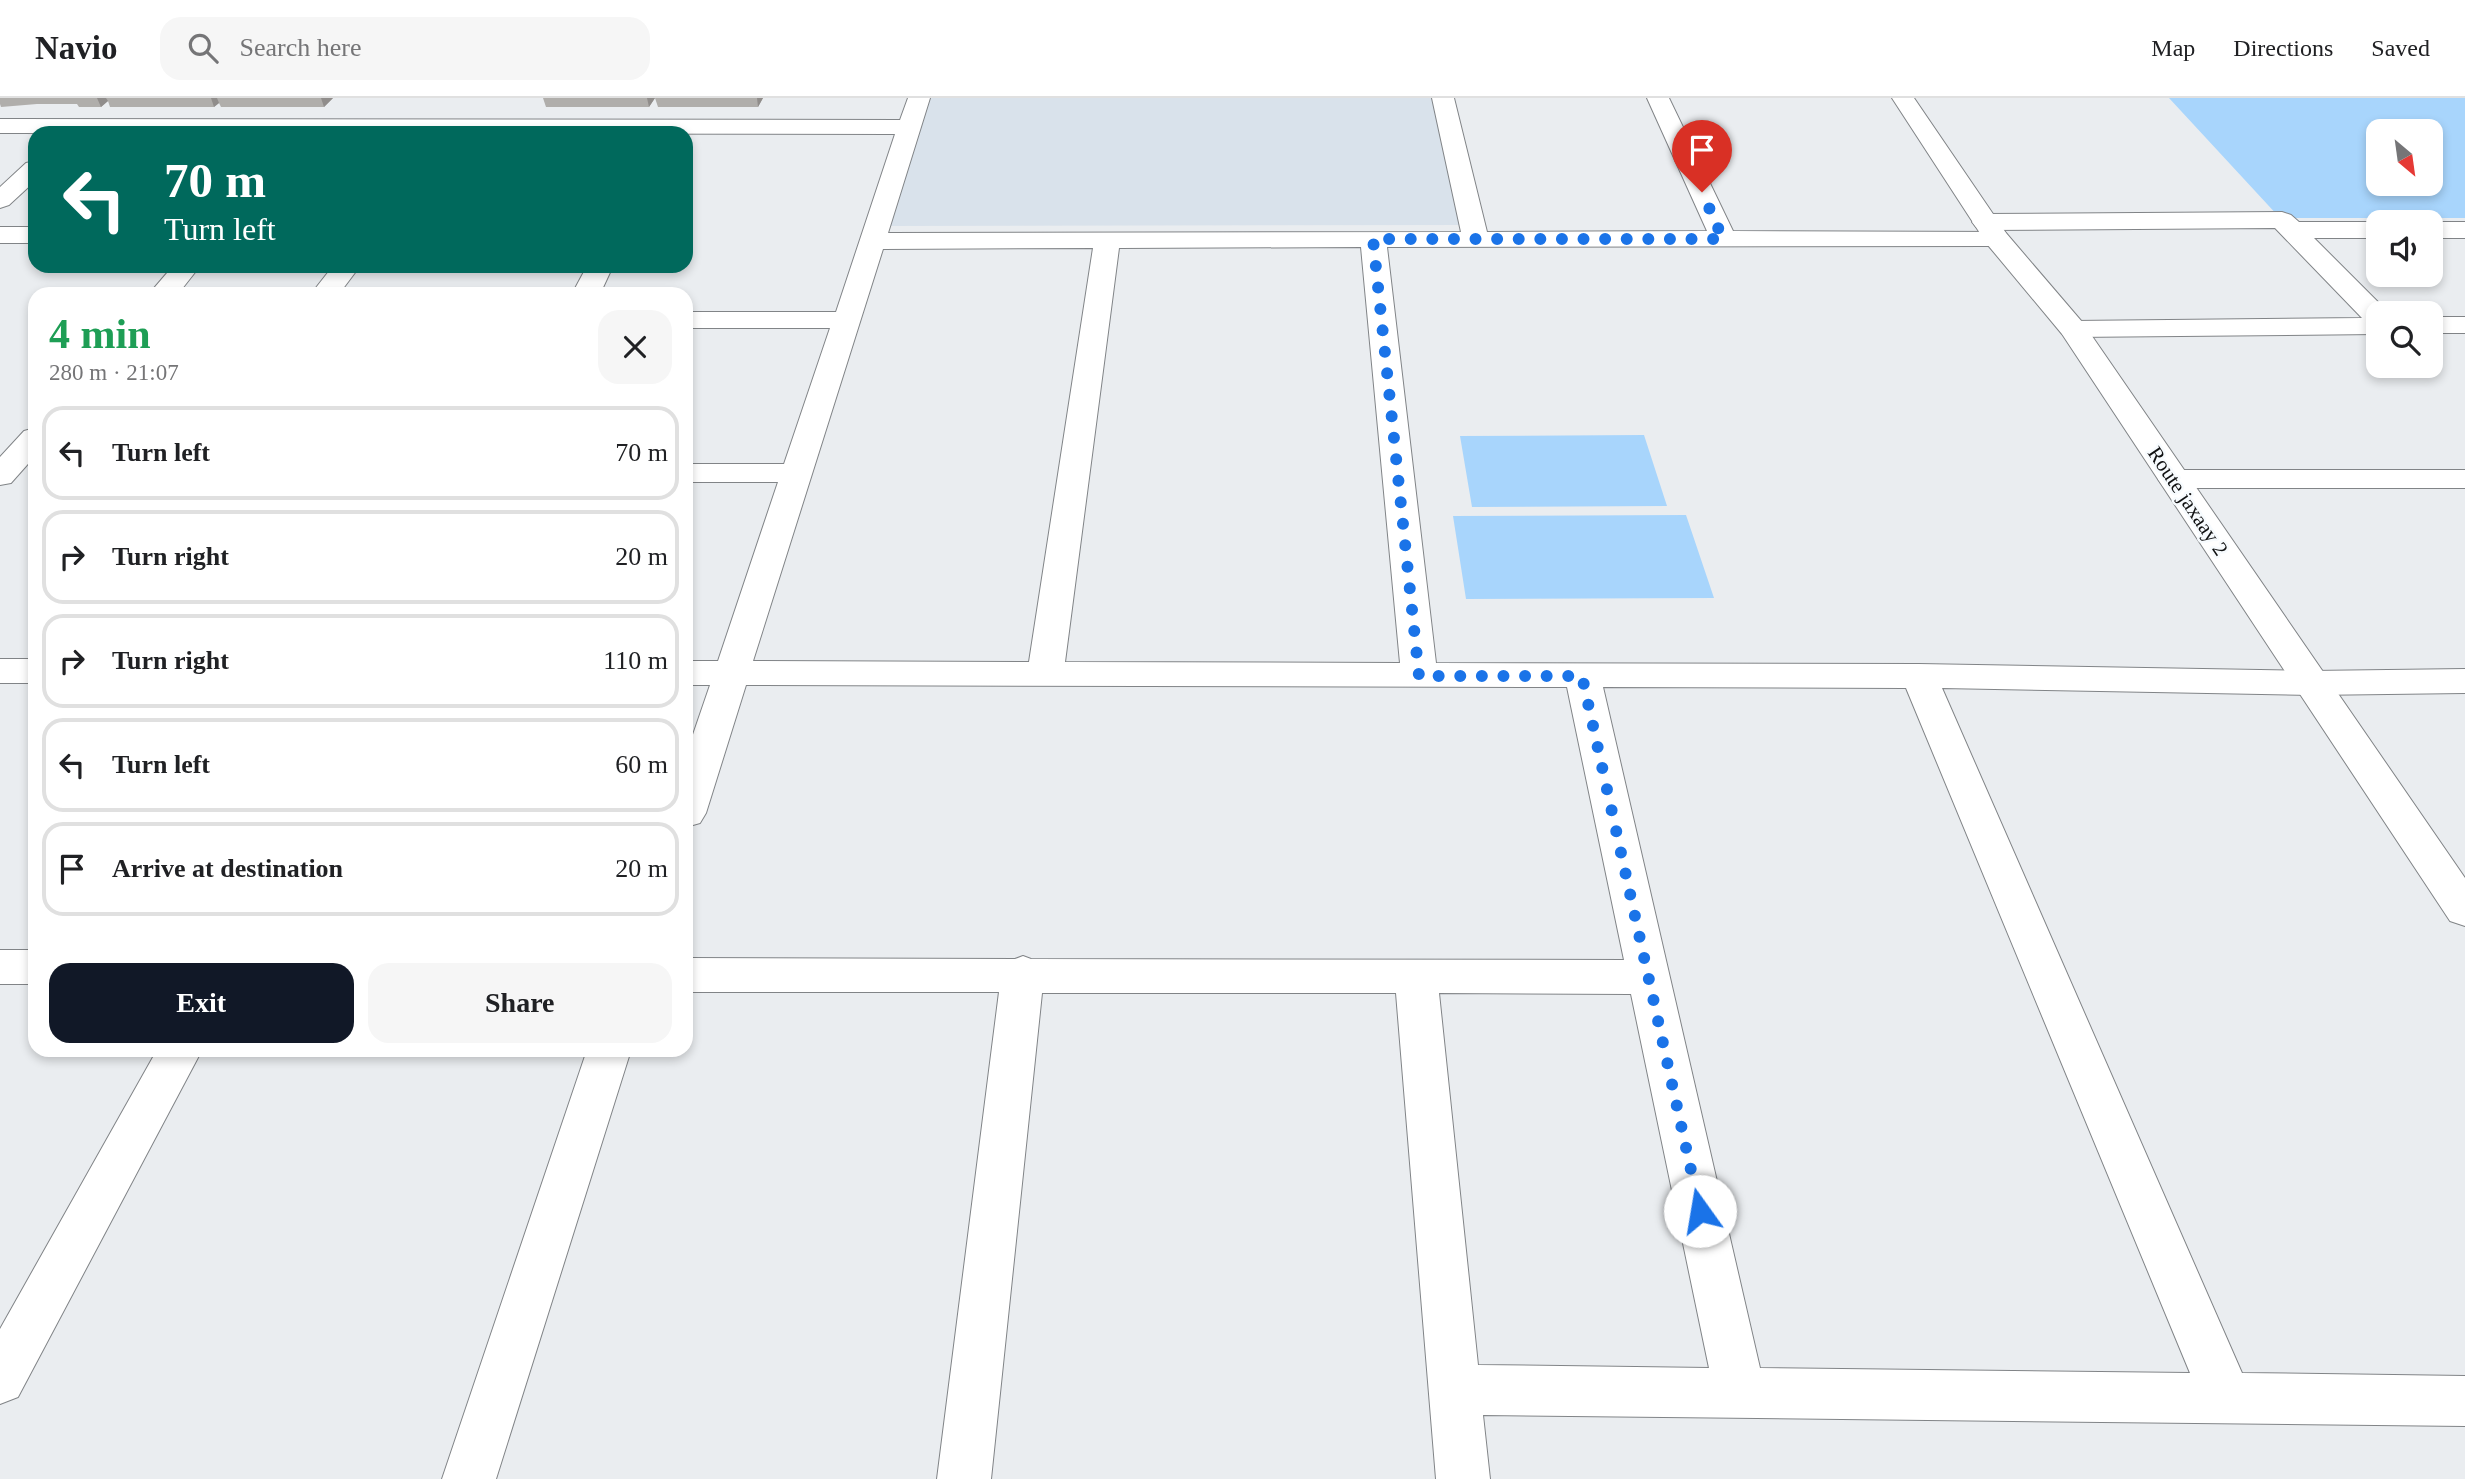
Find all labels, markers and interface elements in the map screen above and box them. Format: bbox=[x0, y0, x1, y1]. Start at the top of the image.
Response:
search box bbox=[160, 17, 650, 80]
icon: search bbox=[184, 29, 222, 67]
text: Navio bbox=[35, 30, 118, 66]
text: Search here bbox=[240, 33, 361, 62]
text: Map bbox=[2151, 35, 2195, 61]
text: Directions bbox=[2233, 35, 2333, 61]
text: Saved bbox=[2371, 35, 2430, 61]
north arrow bbox=[2366, 119, 2443, 196]
map controls bbox=[2366, 119, 2443, 378]
pin bbox=[1672, 120, 1732, 192]
icon: arrive bbox=[1683, 131, 1721, 169]
text: 70 m bbox=[164, 153, 266, 208]
icon: left bbox=[49, 154, 140, 245]
button: sound bbox=[2366, 210, 2443, 287]
text: Turn left bbox=[164, 211, 276, 247]
button: search bbox=[2366, 301, 2443, 378]
button: close bbox=[598, 310, 672, 384]
text: 4 min bbox=[49, 311, 151, 357]
text: 280 m · 21:07 bbox=[49, 360, 179, 385]
icon: left bbox=[53, 434, 91, 472]
text: Turn left bbox=[112, 438, 210, 467]
text: 70 m bbox=[615, 438, 668, 467]
street label: Route jaxaay 2 bbox=[2143, 442, 2233, 560]
icon: right bbox=[53, 538, 91, 576]
text: Turn right bbox=[112, 542, 229, 571]
text: 20 m bbox=[615, 542, 668, 571]
icon: right bbox=[53, 642, 91, 680]
text: Turn right bbox=[112, 646, 229, 675]
text: 110 m bbox=[603, 646, 668, 675]
icon: left bbox=[53, 746, 91, 784]
text: Turn left bbox=[112, 750, 210, 779]
text: 60 m bbox=[615, 750, 668, 779]
icon: arrive bbox=[53, 850, 91, 888]
text: Arrive at destination bbox=[112, 854, 343, 883]
text: 20 m bbox=[615, 854, 668, 883]
button: Exit bbox=[49, 963, 354, 1043]
button: Share bbox=[368, 963, 672, 1043]
position arrow bbox=[1663, 1174, 1737, 1248]

